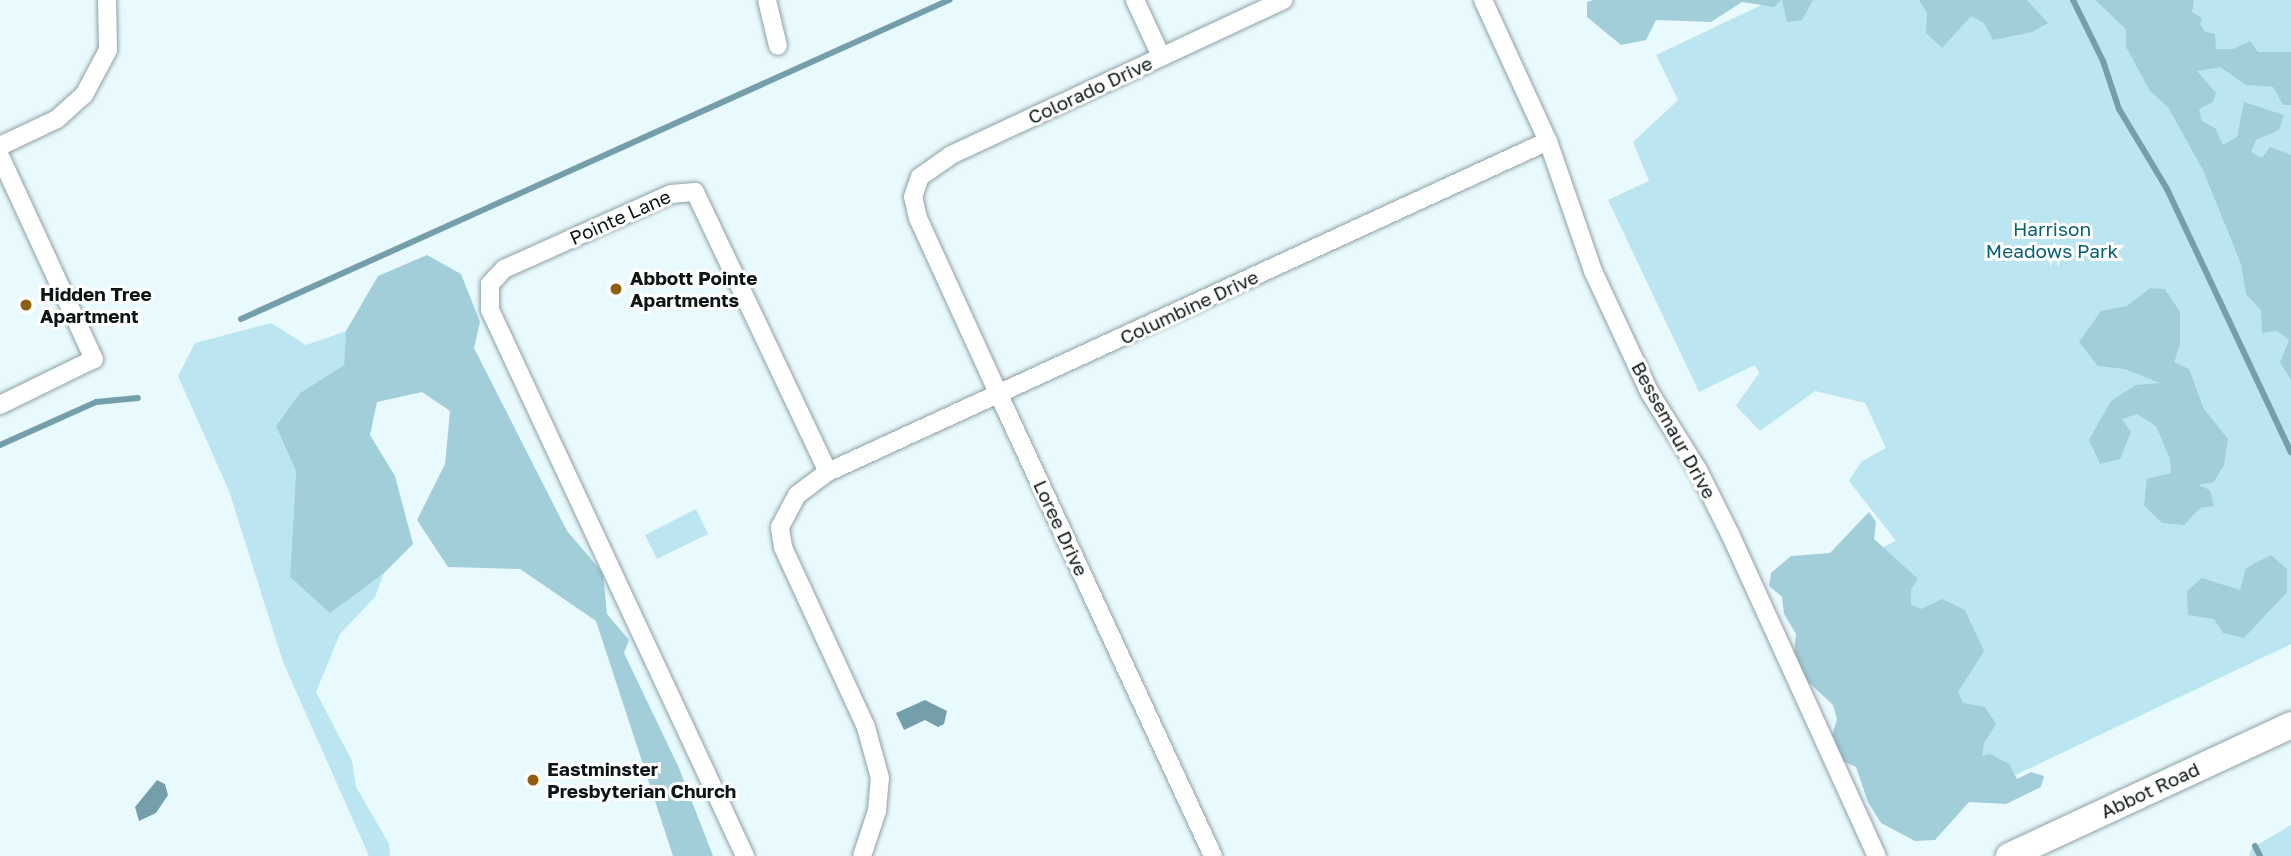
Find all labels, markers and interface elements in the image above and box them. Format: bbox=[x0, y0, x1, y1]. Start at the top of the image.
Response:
street label: Colorado Drive bbox=[1024, 51, 1156, 129]
street label: Pointe Lane bbox=[566, 185, 674, 249]
park label: Harrison Meadows Park bbox=[1986, 218, 2118, 262]
street label: Columbine Drive bbox=[1116, 265, 1262, 349]
place label: Abbott Pointe Apartments bbox=[630, 267, 757, 311]
marker: Abbott Pointe Apartments bbox=[608, 281, 624, 297]
place label: Hidden Tree Apartment bbox=[40, 283, 152, 327]
marker: Hidden Tree Apartment bbox=[18, 297, 34, 313]
street label: Bessemaur Drive bbox=[1627, 357, 1721, 503]
street label: Loree Drive bbox=[1029, 476, 1093, 580]
street label: Abbot Road bbox=[2097, 757, 2203, 823]
place label: Eastminster Presbyterian Church bbox=[547, 758, 736, 802]
marker: Eastminster Presbyterian Church bbox=[525, 772, 541, 788]

